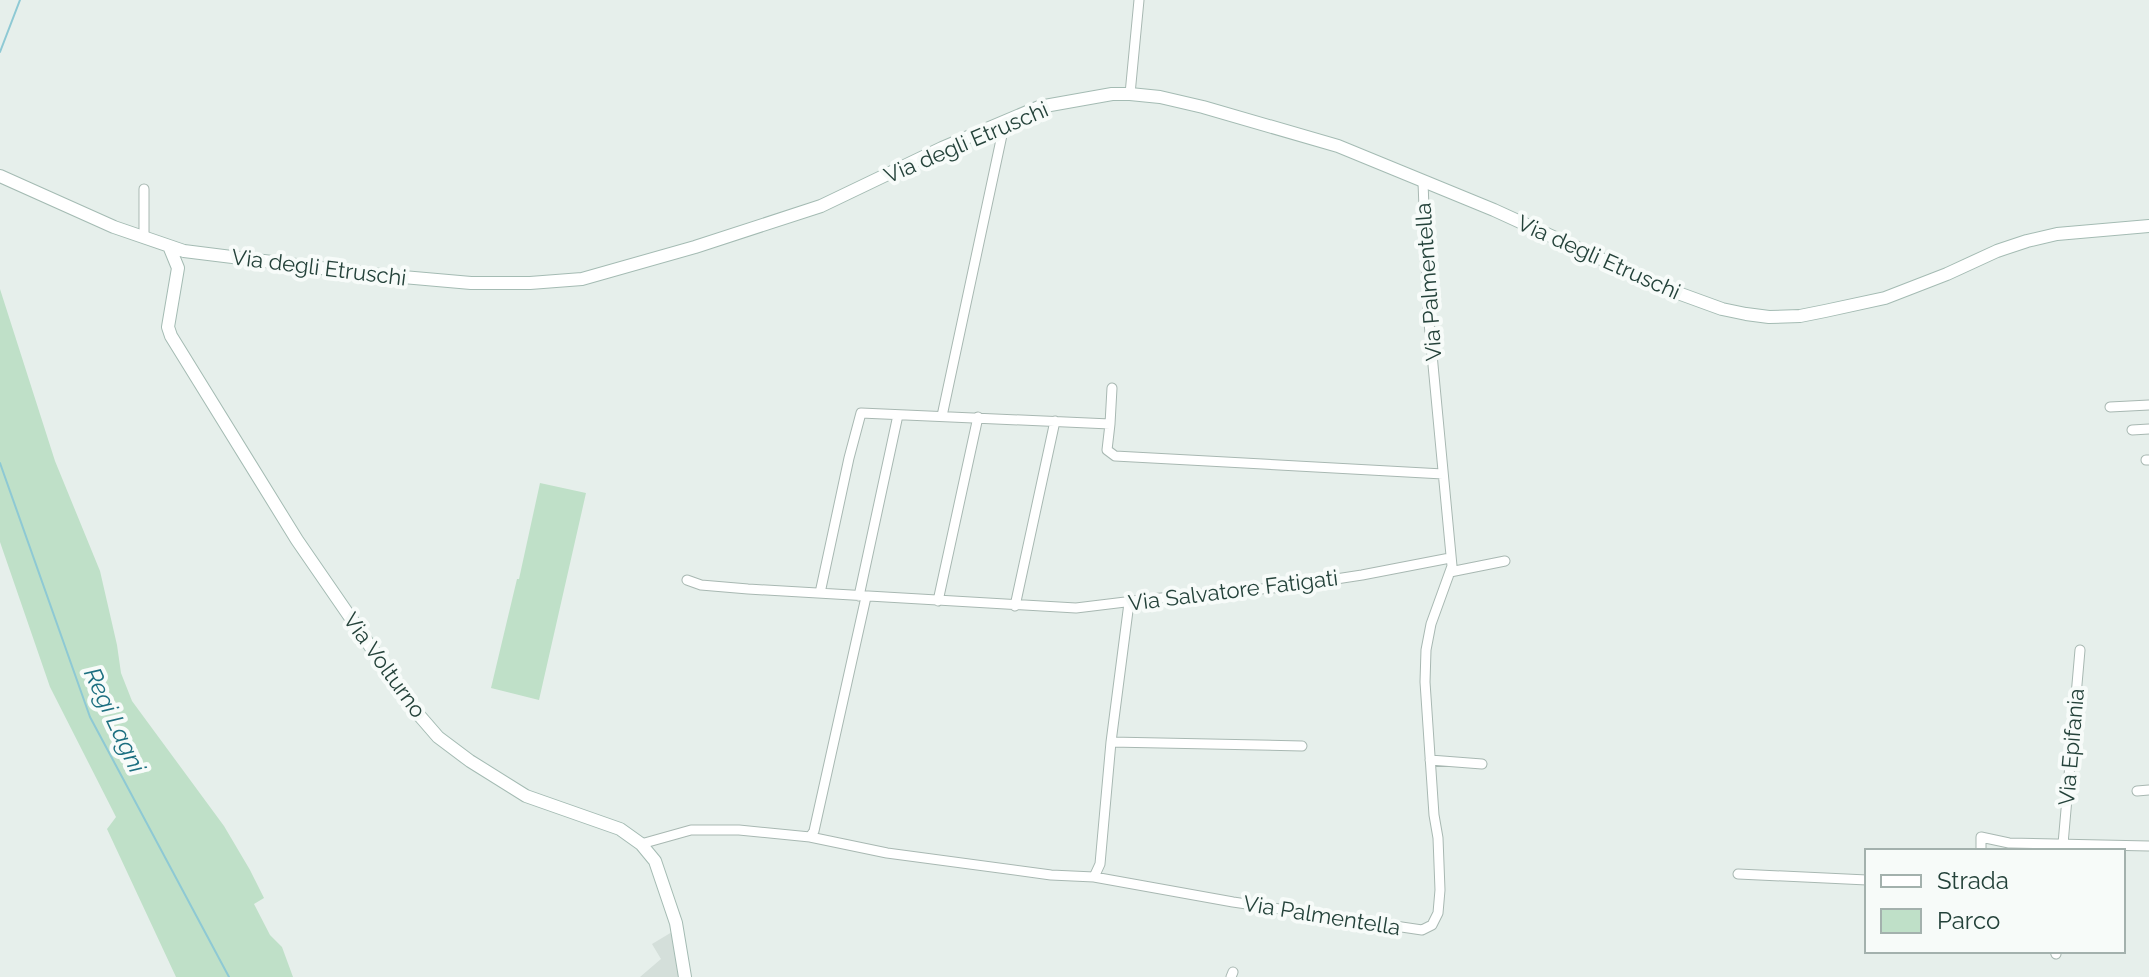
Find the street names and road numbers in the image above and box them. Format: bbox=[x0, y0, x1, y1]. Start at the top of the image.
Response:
street label: Via degli Etruschi bbox=[880, 96, 1052, 188]
street label: Via Palmentella bbox=[1409, 202, 1447, 362]
street label: Via degli Etruschi bbox=[1513, 209, 1685, 305]
street label: Via degli Etruschi bbox=[230, 243, 408, 291]
street label: Via Salvatore Fatigati bbox=[1127, 564, 1339, 616]
street label: Via Volturno bbox=[338, 608, 432, 722]
street label: Via Epifania bbox=[2053, 687, 2089, 807]
street label: Via Palmentella bbox=[1242, 890, 1402, 940]

